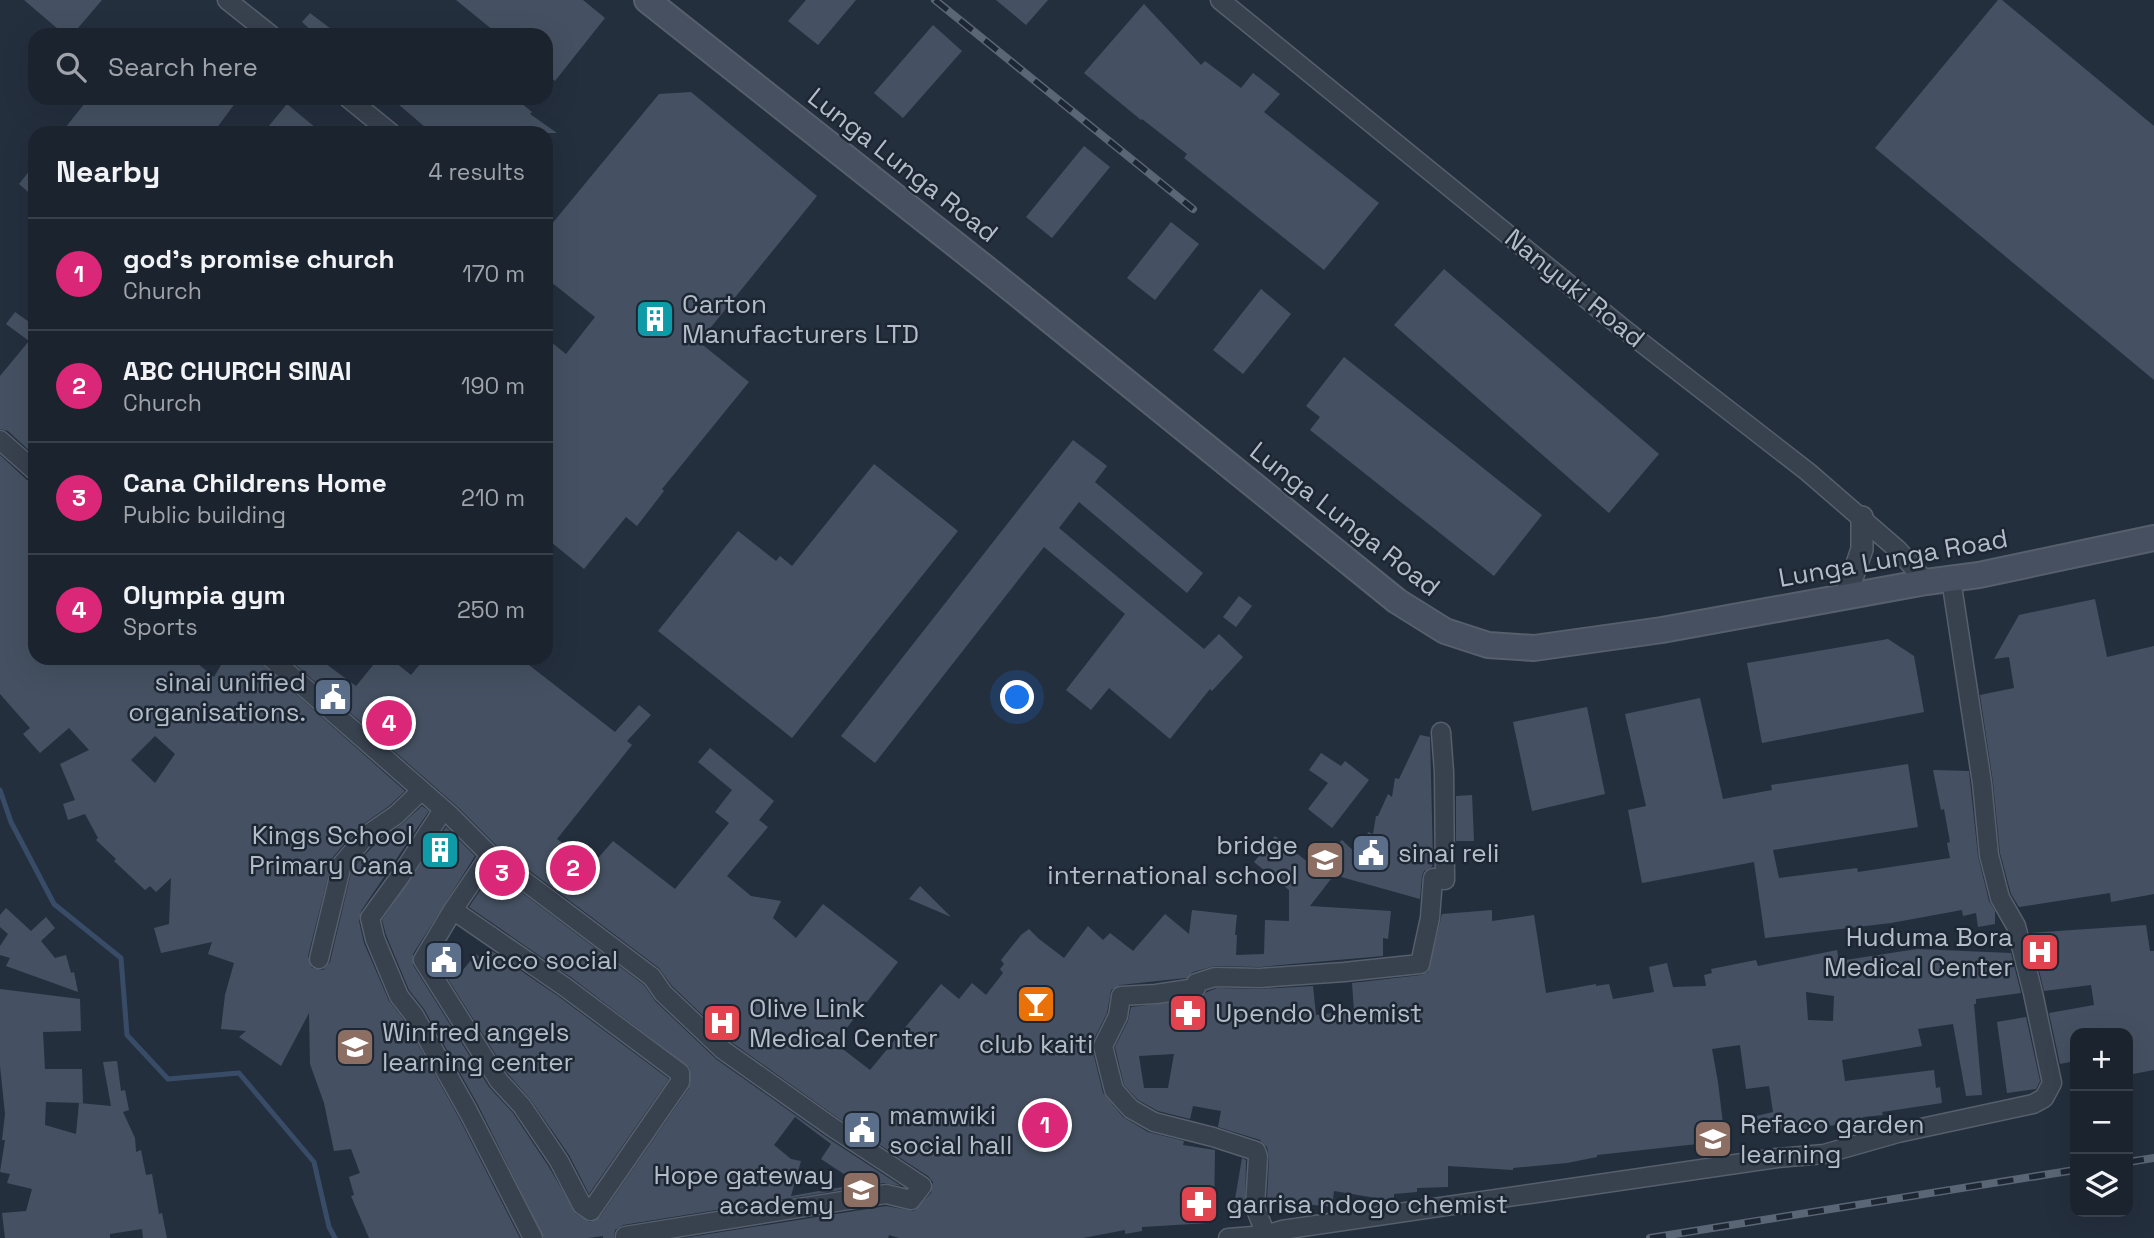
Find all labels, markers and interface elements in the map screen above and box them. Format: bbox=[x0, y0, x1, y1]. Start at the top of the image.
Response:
search box bbox=[28, 28, 553, 105]
icon: search bbox=[52, 48, 90, 86]
text: Search here bbox=[108, 50, 258, 84]
street label: Lunga Lunga Road bbox=[801, 80, 1005, 250]
text: Nearby bbox=[56, 152, 160, 191]
text: 4 results bbox=[428, 157, 525, 187]
street label: Nanyuki Road bbox=[1498, 221, 1652, 355]
text: god's promise church bbox=[123, 242, 395, 276]
text: 1 bbox=[74, 259, 84, 289]
text: 170 m bbox=[462, 259, 525, 289]
text: Church bbox=[123, 276, 202, 306]
place label: Carton Manufacturers LTD bbox=[682, 287, 919, 351]
building icon: Carton Manufacturers LTD bbox=[634, 298, 676, 340]
text: ABC CHURCH SINAI bbox=[123, 354, 352, 388]
text: 2 bbox=[72, 371, 86, 401]
text: 190 m bbox=[461, 371, 525, 401]
text: Church bbox=[123, 388, 202, 418]
street label: Lunga Lunga Road bbox=[1243, 434, 1447, 604]
text: Cana Childrens Home bbox=[123, 466, 387, 500]
text: 3 bbox=[72, 483, 86, 513]
text: 210 m bbox=[461, 483, 525, 513]
text: Public building bbox=[123, 500, 286, 530]
street label: Lunga Lunga Road bbox=[1776, 521, 2010, 595]
text: Olympia gym bbox=[123, 578, 286, 612]
text: 4 bbox=[72, 595, 86, 625]
text: 250 m bbox=[457, 595, 525, 625]
text: Sports bbox=[123, 612, 198, 642]
place label: sinai unified organisations. bbox=[128, 665, 306, 729]
public building icon: sinai unified organisations. bbox=[312, 676, 354, 718]
your location bbox=[1000, 680, 1034, 714]
pin: 4 bbox=[366, 697, 412, 749]
place label: Kings School Primary Cana bbox=[249, 818, 413, 882]
place label: bridge international school bbox=[1047, 828, 1298, 892]
building icon: Kings School Primary Cana bbox=[419, 829, 461, 871]
public building icon: sinai reli bbox=[1350, 832, 1392, 874]
place label: sinai reli bbox=[1398, 836, 1499, 870]
school or university icon: bridge international school bbox=[1304, 839, 1346, 881]
pin: 2 bbox=[550, 842, 596, 894]
pin: 3 bbox=[479, 847, 525, 899]
place label: Huduma Bora Medical Center bbox=[1824, 920, 2013, 984]
hospital icon: Huduma Bora Medical Center bbox=[2019, 931, 2061, 973]
public building icon: vicco social bbox=[423, 939, 465, 981]
place label: vicco social bbox=[471, 943, 618, 977]
bar icon: club kaiti bbox=[1015, 983, 1057, 1025]
place label: Olive Link Medical Center bbox=[749, 991, 938, 1055]
pharmacy icon: Upendo Chemist bbox=[1167, 992, 1209, 1034]
place label: Upendo Chemist bbox=[1215, 996, 1422, 1030]
hospital icon: Olive Link Medical Center bbox=[701, 1002, 743, 1044]
place label: Winfred angels learning center bbox=[382, 1015, 573, 1079]
school or university icon: Winfred angels learning center bbox=[334, 1026, 376, 1068]
place label: club kaiti bbox=[979, 1027, 1093, 1061]
map controls bbox=[2070, 1028, 2133, 1217]
button: + bbox=[2070, 1028, 2133, 1091]
button: − bbox=[2070, 1091, 2133, 1154]
place label: mamwiki social hall bbox=[889, 1098, 1012, 1162]
pin: 1 bbox=[1022, 1099, 1068, 1151]
place label: Refaco garden learning bbox=[1740, 1107, 1924, 1171]
public building icon: mamwiki social hall bbox=[841, 1109, 883, 1151]
school or university icon: Refaco garden learning bbox=[1692, 1118, 1734, 1160]
button: layers bbox=[2070, 1154, 2133, 1217]
place label: Hope gateway academy bbox=[653, 1158, 834, 1222]
school or university icon: Hope gateway academy bbox=[840, 1169, 882, 1211]
pharmacy icon: garrisa ndogo chemist bbox=[1178, 1183, 1220, 1225]
place label: garrisa ndogo chemist bbox=[1226, 1187, 1508, 1221]

